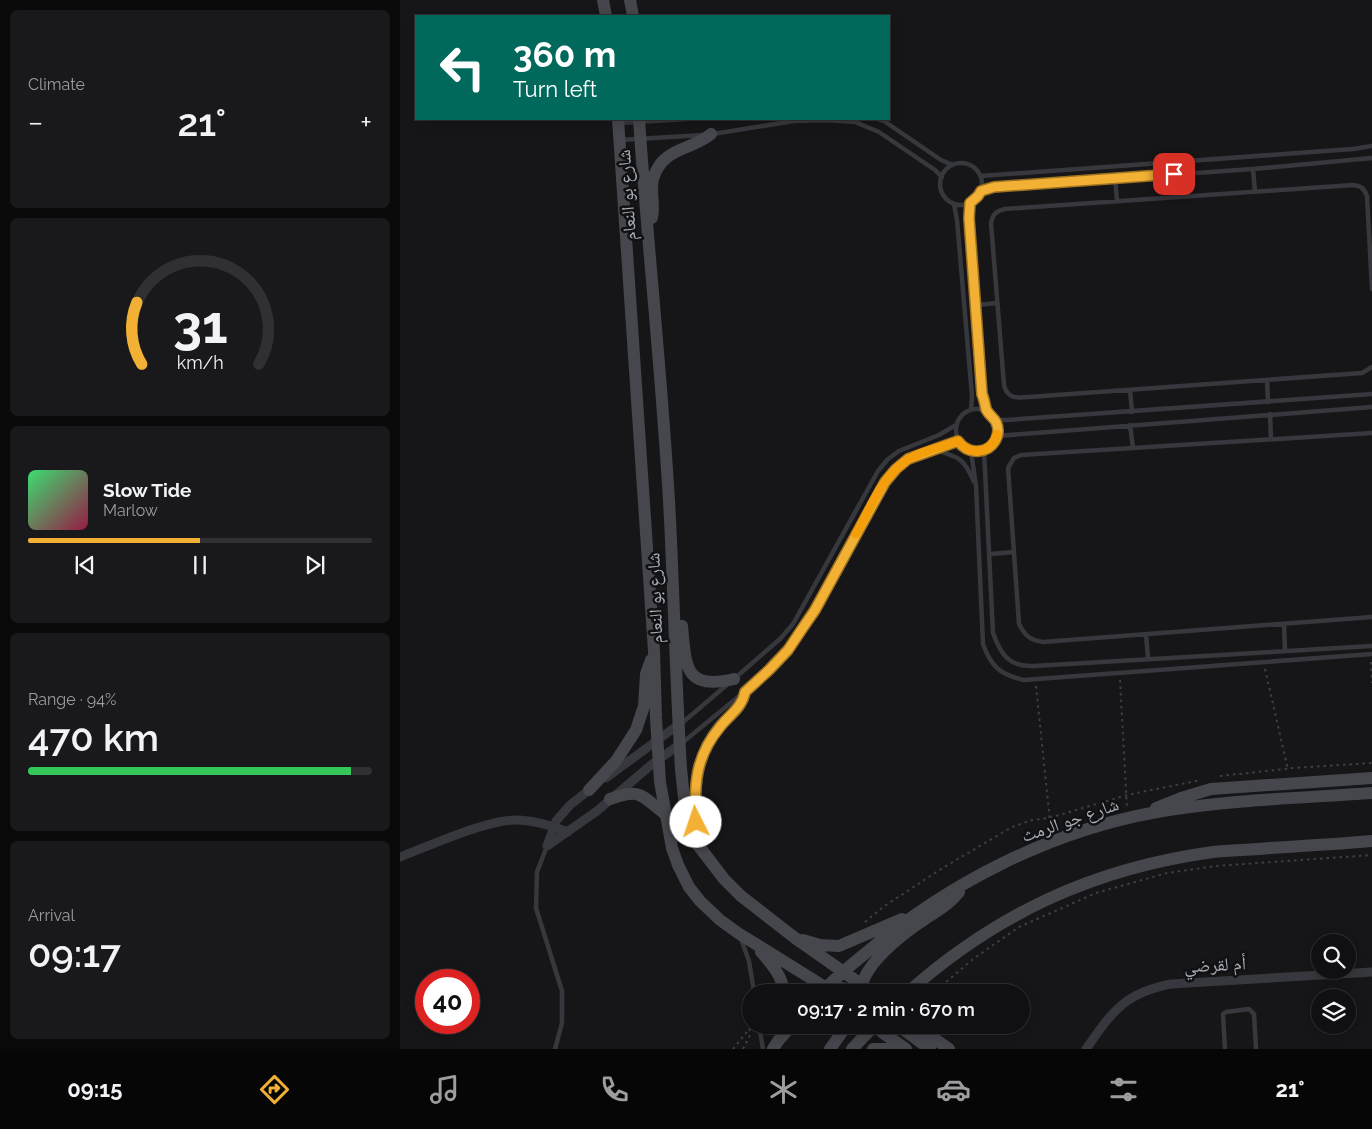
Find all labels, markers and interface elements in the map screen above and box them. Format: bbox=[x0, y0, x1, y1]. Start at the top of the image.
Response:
text: 360 m bbox=[513, 34, 616, 75]
icon: left bbox=[430, 35, 495, 100]
text: Climate bbox=[28, 75, 85, 94]
text: Turn left bbox=[513, 76, 597, 102]
text: 21° bbox=[177, 100, 226, 145]
text: − bbox=[28, 106, 43, 139]
text: + bbox=[360, 106, 372, 139]
street label: شارع بو النعام bbox=[613, 149, 642, 241]
pin bbox=[1153, 153, 1195, 195]
icon: arrive bbox=[1160, 160, 1188, 188]
text: 31 bbox=[173, 294, 227, 355]
text: km/h bbox=[176, 352, 224, 373]
text: Slow Tide bbox=[103, 479, 192, 501]
text: Marlow bbox=[103, 501, 158, 520]
icon: previous bbox=[71, 551, 99, 579]
icon: pause bbox=[186, 551, 214, 579]
icon: next bbox=[301, 551, 329, 579]
street label: شارع بو النعام bbox=[642, 552, 669, 644]
text: Range · 94% bbox=[28, 690, 116, 709]
text: 470 km bbox=[28, 715, 159, 760]
street label: شارع جو الرمث bbox=[1018, 793, 1122, 847]
position arrow bbox=[669, 795, 721, 847]
text: Arrival bbox=[28, 906, 75, 925]
text: 09:17 bbox=[28, 931, 121, 976]
map controls bbox=[1311, 934, 1356, 1034]
button: search bbox=[1311, 934, 1356, 979]
street label: أم لقرضي bbox=[1183, 952, 1247, 981]
speed limit sign: 40 bbox=[415, 969, 480, 1034]
button: layers bbox=[1311, 989, 1356, 1034]
text: 09:17 · 2 min · 670 m bbox=[797, 998, 975, 1020]
icon: directions bbox=[257, 1072, 292, 1107]
icon: music bbox=[427, 1072, 462, 1107]
icon: phone bbox=[597, 1072, 632, 1107]
icon: climate bbox=[766, 1072, 801, 1107]
icon: car bbox=[936, 1072, 971, 1107]
icon: filters bbox=[1106, 1072, 1141, 1107]
text: 09:15 bbox=[67, 1076, 122, 1102]
text: 21° bbox=[1275, 1076, 1305, 1102]

